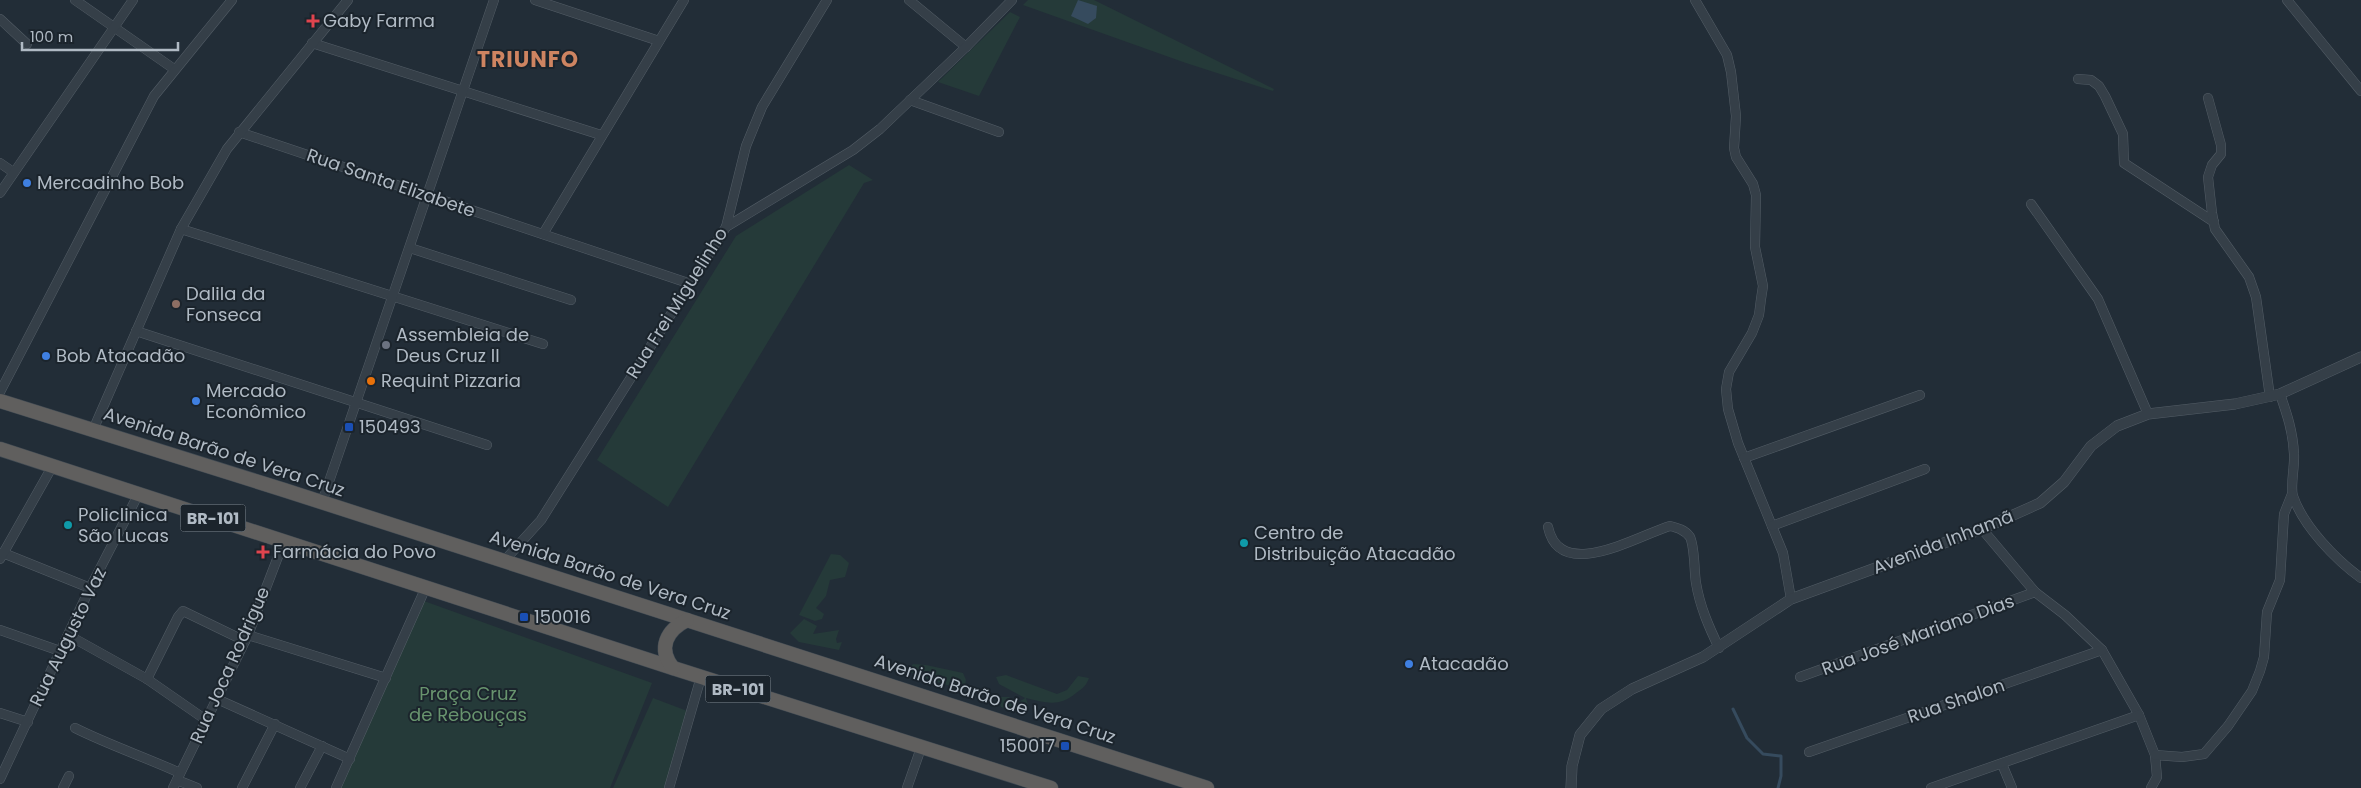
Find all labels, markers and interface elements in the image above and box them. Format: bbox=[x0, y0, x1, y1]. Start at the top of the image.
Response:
place label: Gaby Farma bbox=[323, 8, 435, 33]
marker: Gaby Farma bbox=[307, 15, 319, 27]
scale bar bbox=[22, 20, 179, 52]
text: 100 m bbox=[30, 26, 73, 47]
district label: TRIUNFO bbox=[477, 44, 579, 75]
street label: Rua Santa Elizabete bbox=[304, 142, 479, 223]
place label: Mercadinho Bob bbox=[37, 170, 184, 195]
marker: Mercadinho Bob bbox=[21, 177, 33, 189]
street label: Rua Frei Miguelinho bbox=[620, 222, 733, 383]
place label: Dalila da Fonseca bbox=[186, 281, 266, 327]
marker: Dalila da Fonseca bbox=[170, 298, 182, 310]
place label: Assembleia de Deus Cruz II bbox=[396, 322, 529, 368]
marker: Assembleia de Deus Cruz II bbox=[380, 339, 392, 351]
place label: Bob Atacadão bbox=[56, 343, 185, 368]
marker: Bob Atacadão bbox=[40, 350, 52, 362]
place label: Requint Pizzaria bbox=[381, 368, 521, 393]
marker: Requint Pizzaria bbox=[365, 375, 377, 387]
place label: Mercado Econômico bbox=[206, 378, 306, 424]
marker: Mercado Econômico bbox=[190, 395, 202, 407]
street label: Avenida Barão de Vera Cruz bbox=[100, 401, 348, 502]
place label: 150493 bbox=[359, 414, 421, 439]
marker: 150493 bbox=[343, 421, 355, 433]
place label: Policlinica São Lucas bbox=[78, 502, 169, 548]
street label: Avenida Inhamã bbox=[1869, 503, 2017, 580]
road number: BR-101 bbox=[180, 504, 246, 532]
marker: Policlinica São Lucas bbox=[62, 519, 74, 531]
place label: Centro de Distribuição Atacadão bbox=[1254, 520, 1456, 566]
street label: Avenida Barão de Vera Cruz bbox=[486, 524, 734, 625]
marker: Centro de Distribuição Atacadão bbox=[1238, 537, 1250, 549]
place label: Farmácia do Povo bbox=[273, 539, 436, 564]
marker: Farmácia do Povo bbox=[257, 546, 269, 558]
street label: Rua Augusto Vaz bbox=[23, 563, 112, 710]
street label: Rua Joca Rodrigue bbox=[184, 583, 275, 747]
street label: Rua José Mariano Dias bbox=[1818, 588, 2018, 681]
place label: 150016 bbox=[534, 604, 591, 629]
marker: 150016 bbox=[518, 611, 530, 623]
street label: Avenida Barão de Vera Cruz bbox=[871, 648, 1119, 749]
place label: Atacadão bbox=[1419, 651, 1509, 676]
marker: Atacadão bbox=[1403, 658, 1415, 670]
street label: Rua Shalon bbox=[1904, 672, 2008, 729]
road number: BR-101 bbox=[706, 676, 770, 702]
park label: Praça Cruz de Rebouças bbox=[409, 681, 527, 727]
place label: 150017 bbox=[1000, 733, 1055, 758]
marker: 150017 bbox=[1059, 740, 1071, 752]

